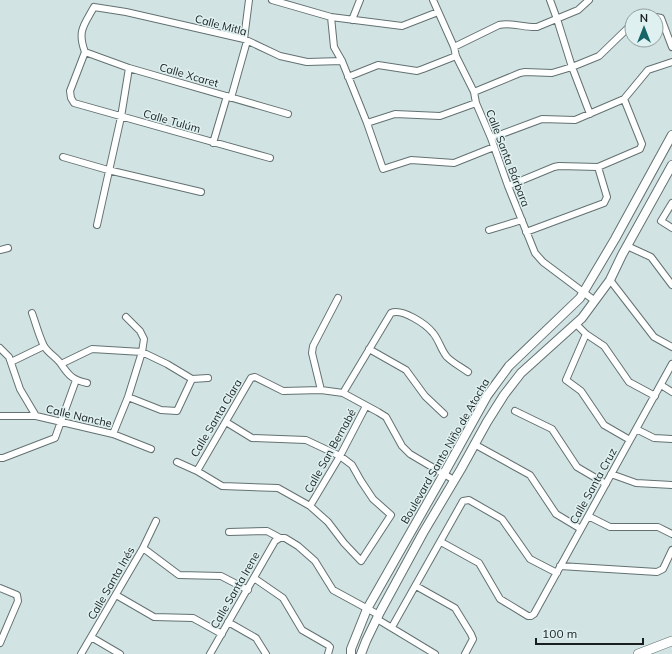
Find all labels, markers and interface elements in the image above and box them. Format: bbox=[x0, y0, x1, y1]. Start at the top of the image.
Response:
north arrow bbox=[624, 8, 664, 48]
street label: Calle Mitla bbox=[194, 11, 248, 39]
text: N bbox=[640, 11, 648, 25]
street label: Calle Xcaret bbox=[158, 60, 220, 90]
street label: Calle Tulúm bbox=[142, 106, 202, 136]
street label: Calle Santa Bárbara bbox=[483, 107, 533, 209]
street label: Calle Santa Clara bbox=[187, 376, 245, 460]
street label: Boulevard Santo Niño de Atocha bbox=[398, 376, 492, 526]
street label: Calle Nanche bbox=[45, 402, 113, 430]
street label: Calle San Bernabé bbox=[301, 407, 359, 495]
street label: Calle Santa Cruz bbox=[566, 445, 620, 526]
street label: Calle Santa Inés bbox=[84, 544, 138, 622]
street label: Calle Santa Irene bbox=[207, 549, 263, 631]
scale bar bbox=[536, 620, 643, 646]
text: 100 m bbox=[542, 626, 577, 641]

